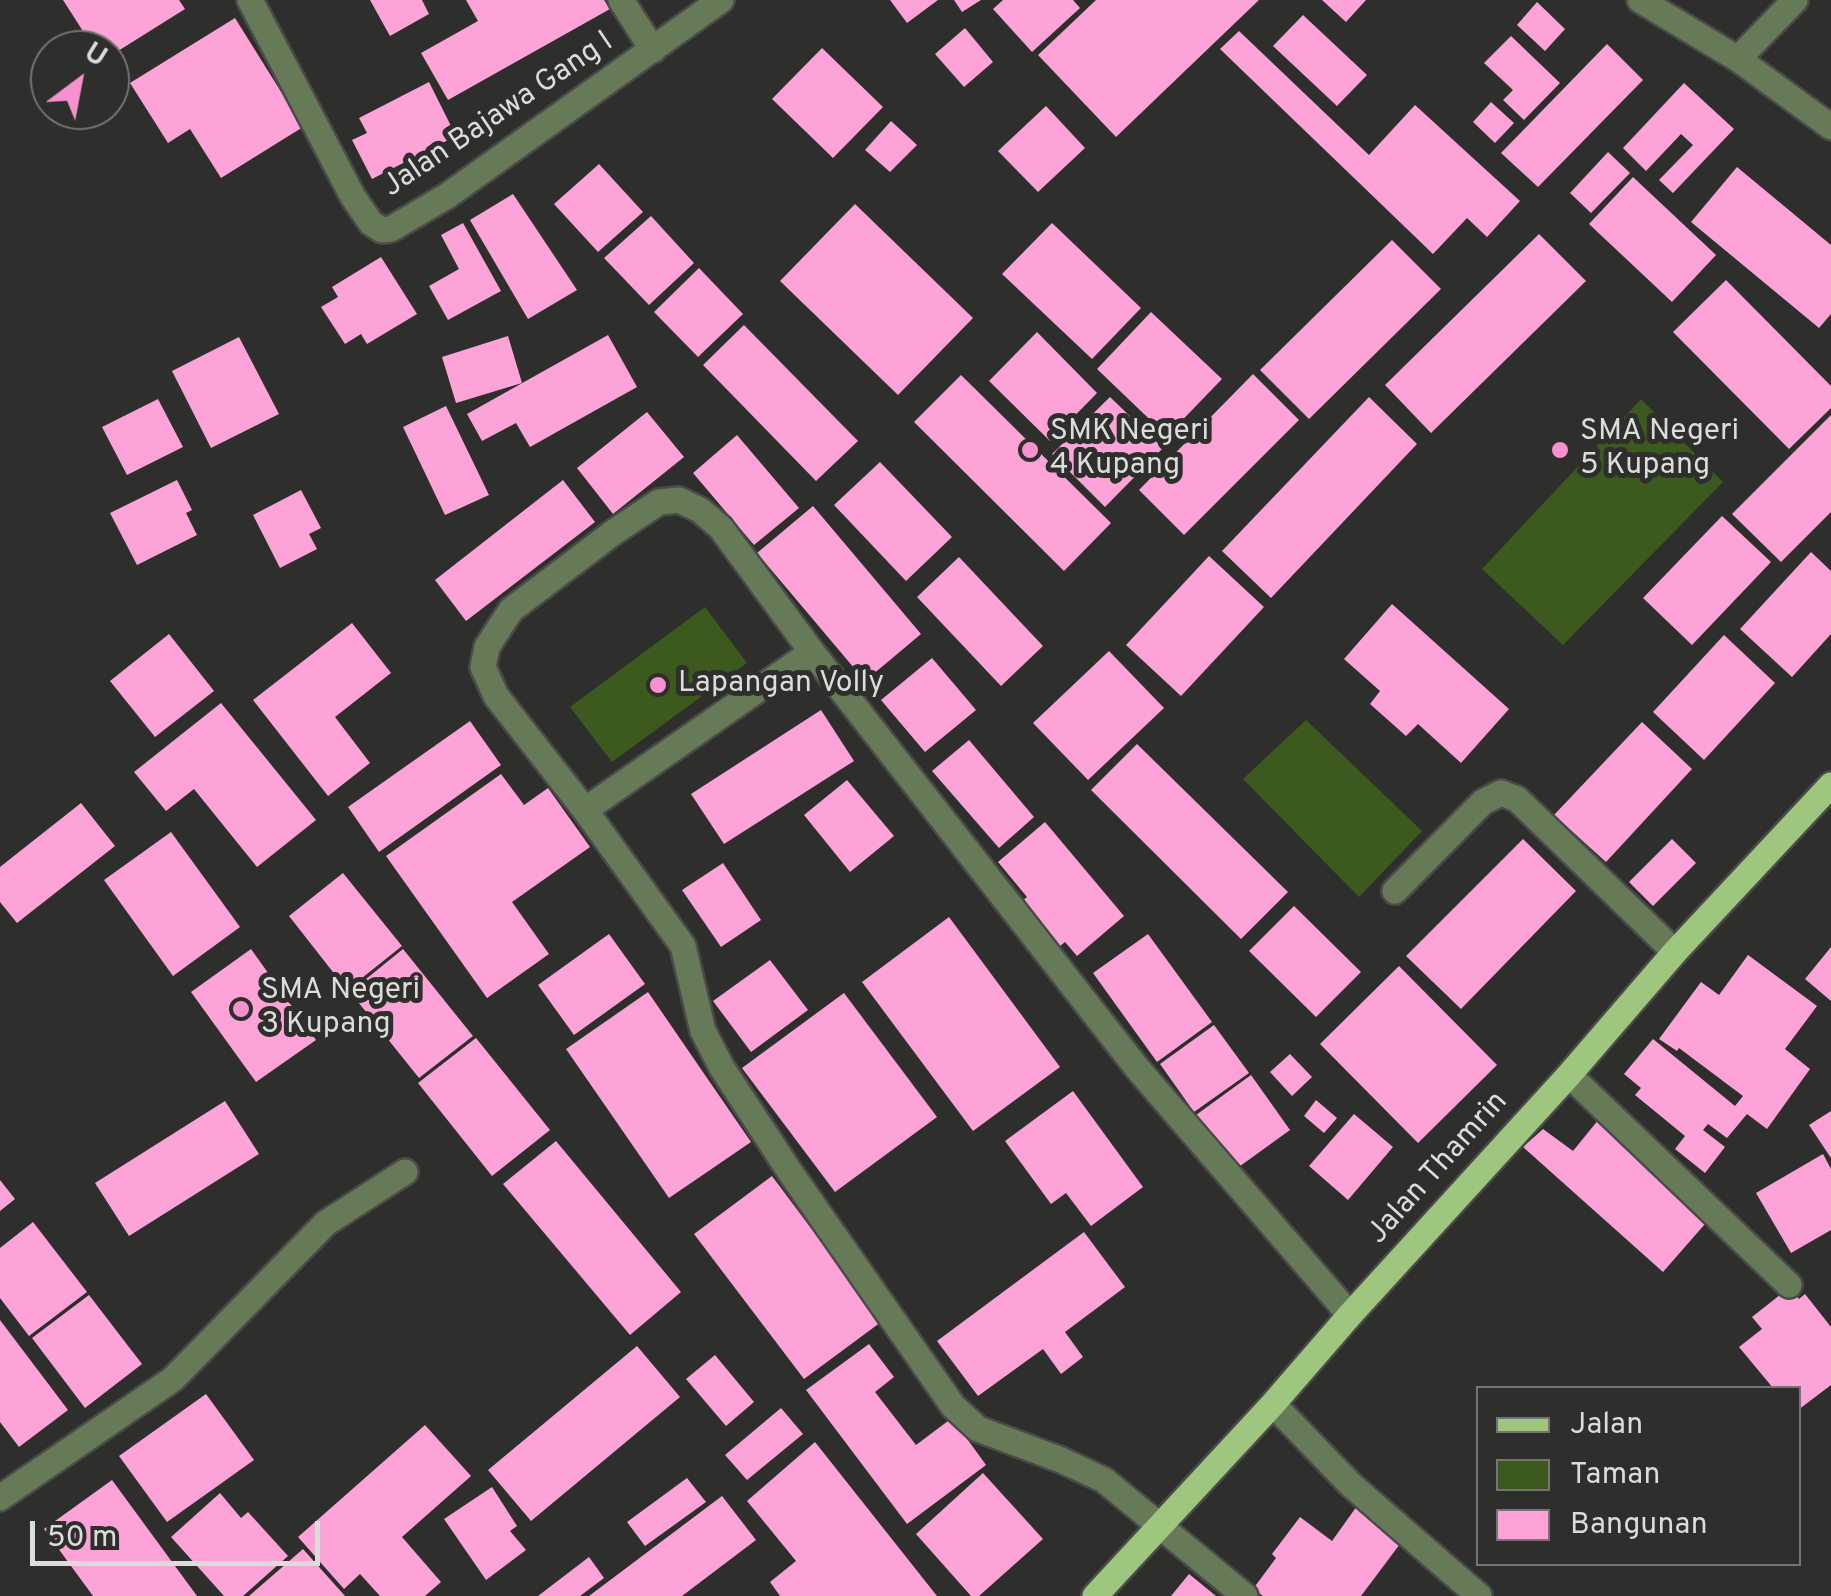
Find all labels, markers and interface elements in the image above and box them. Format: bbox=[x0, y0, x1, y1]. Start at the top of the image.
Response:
street label: Jalan Bajawa Gang I bbox=[377, 25, 621, 207]
north arrow bbox=[30, 30, 130, 130]
text: U bbox=[77, 36, 113, 77]
place label: SMK Negeri 4 Kupang bbox=[1050, 415, 1209, 486]
place label: SMA Negeri 5 Kupang bbox=[1580, 415, 1739, 486]
marker: SMK Negeri 4 Kupang bbox=[1019, 439, 1041, 461]
marker: SMA Negeri 5 Kupang bbox=[1549, 439, 1571, 461]
place label: Lapangan Volly bbox=[678, 667, 884, 703]
marker: Lapangan Volly bbox=[647, 674, 669, 696]
place label: SMA Negeri 3 Kupang bbox=[261, 974, 420, 1044]
marker: SMA Negeri 3 Kupang bbox=[230, 998, 252, 1020]
street label: Jalan Thamrin bbox=[1361, 1085, 1517, 1253]
legend bbox=[1476, 1386, 1801, 1566]
text: Jalan bbox=[1570, 1407, 1643, 1444]
text: Taman bbox=[1570, 1457, 1660, 1494]
scale bar bbox=[35, 1501, 325, 1563]
text: Bangunan bbox=[1570, 1507, 1708, 1544]
text: 50 m bbox=[47, 1520, 117, 1557]

